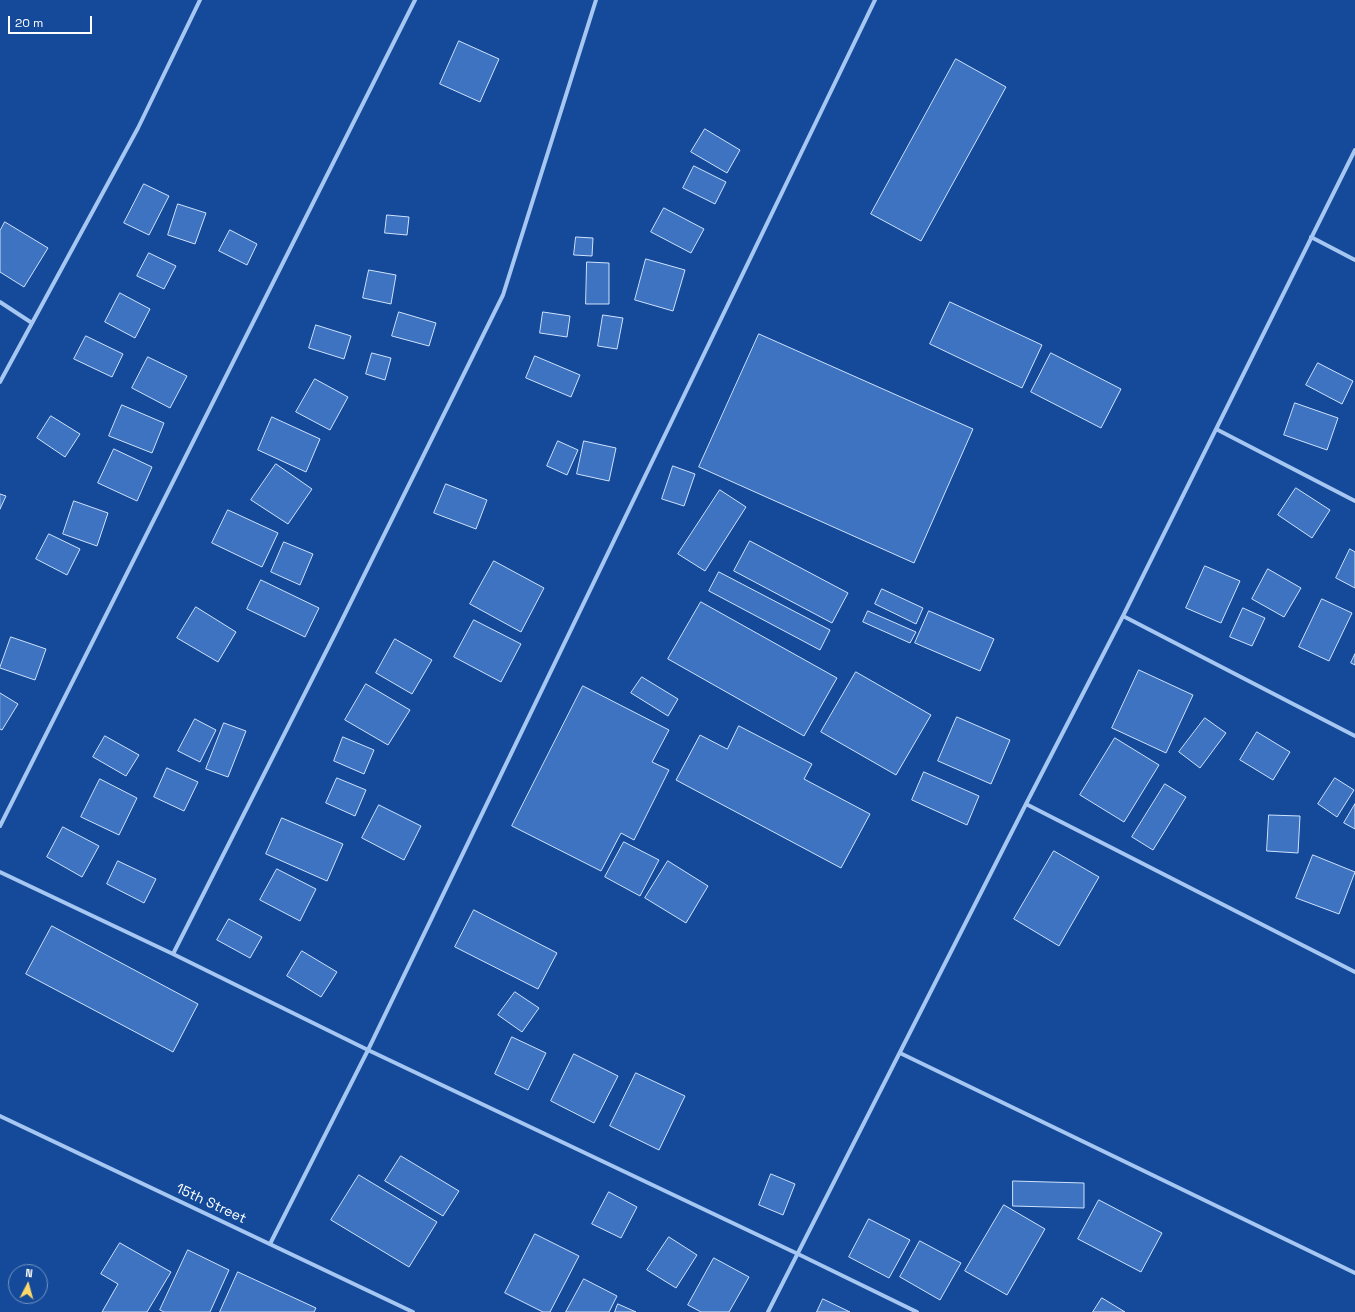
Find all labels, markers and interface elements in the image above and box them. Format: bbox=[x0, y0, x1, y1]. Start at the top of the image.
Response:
scale bar bbox=[10, 8, 94, 34]
text: 20 m bbox=[15, 15, 43, 31]
street label: 15th Street bbox=[173, 1180, 249, 1228]
north arrow bbox=[8, 1264, 48, 1304]
text: N bbox=[25, 1266, 34, 1280]

